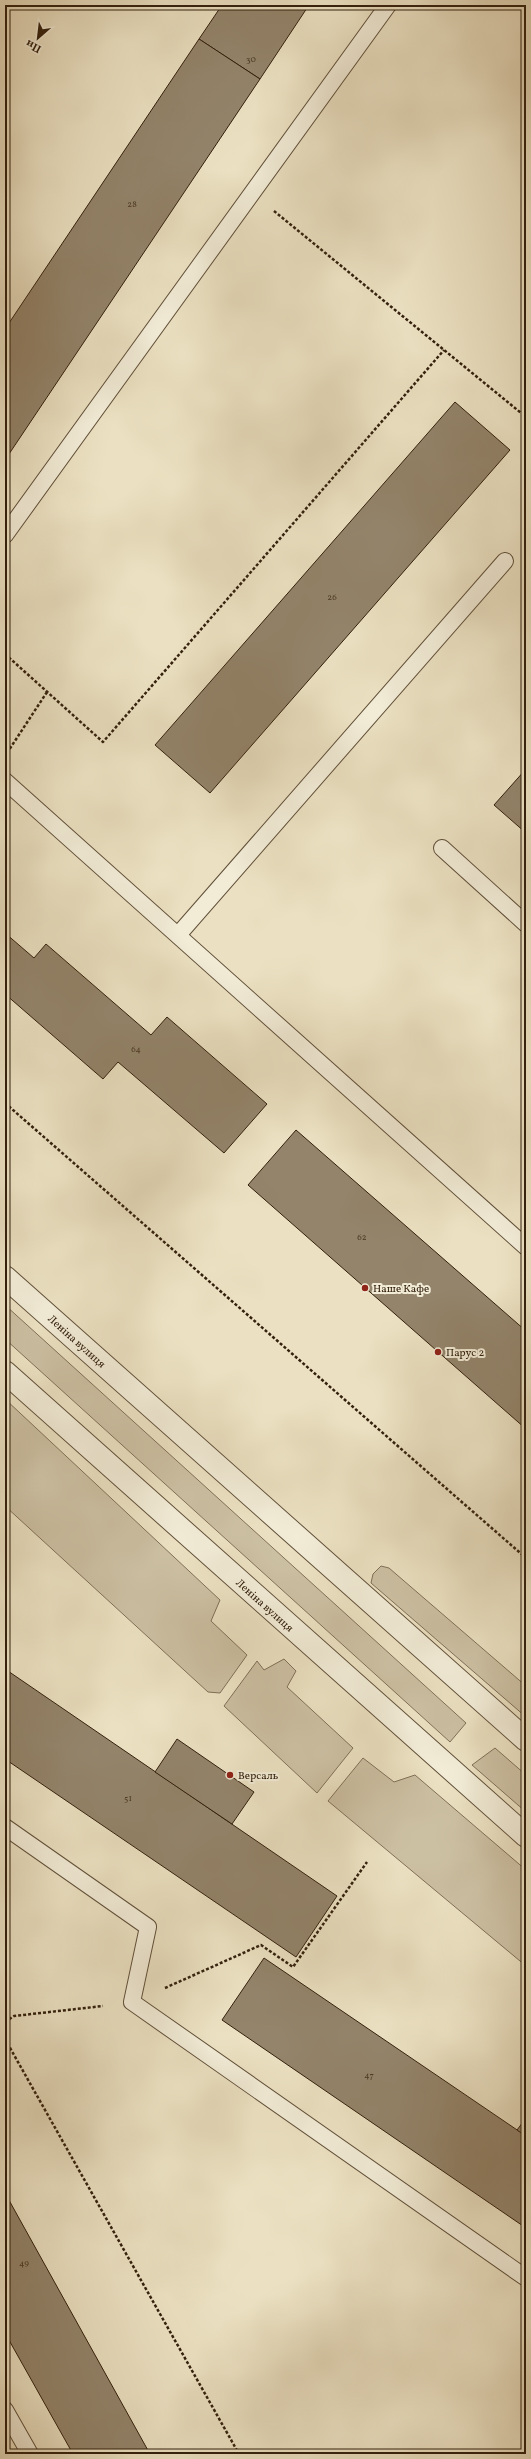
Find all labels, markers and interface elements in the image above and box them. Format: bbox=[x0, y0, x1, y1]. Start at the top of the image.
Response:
north arrow bbox=[18, 18, 58, 58]
text: Пн bbox=[24, 35, 44, 56]
house number: 30 bbox=[246, 53, 257, 66]
house number: 28 bbox=[127, 198, 137, 211]
house number: 26 bbox=[327, 591, 337, 604]
house number: 64 bbox=[131, 1043, 141, 1056]
house number: 62 bbox=[357, 1231, 367, 1244]
place label: Наше Кафе bbox=[373, 1282, 429, 1297]
marker: Наше Кафе bbox=[360, 1283, 370, 1293]
street label: Леніна вулиця bbox=[44, 1312, 108, 1372]
place label: Парус 2 bbox=[446, 1346, 484, 1361]
marker: Парус 2 bbox=[433, 1347, 443, 1357]
street label: Леніна вулиця bbox=[232, 1576, 296, 1636]
place label: Версаль bbox=[238, 1769, 279, 1784]
marker: Версаль bbox=[225, 1770, 235, 1780]
house number: 51 bbox=[124, 1792, 132, 1805]
house number: 47 bbox=[364, 2069, 374, 2082]
house number: 49 bbox=[19, 2257, 29, 2270]

